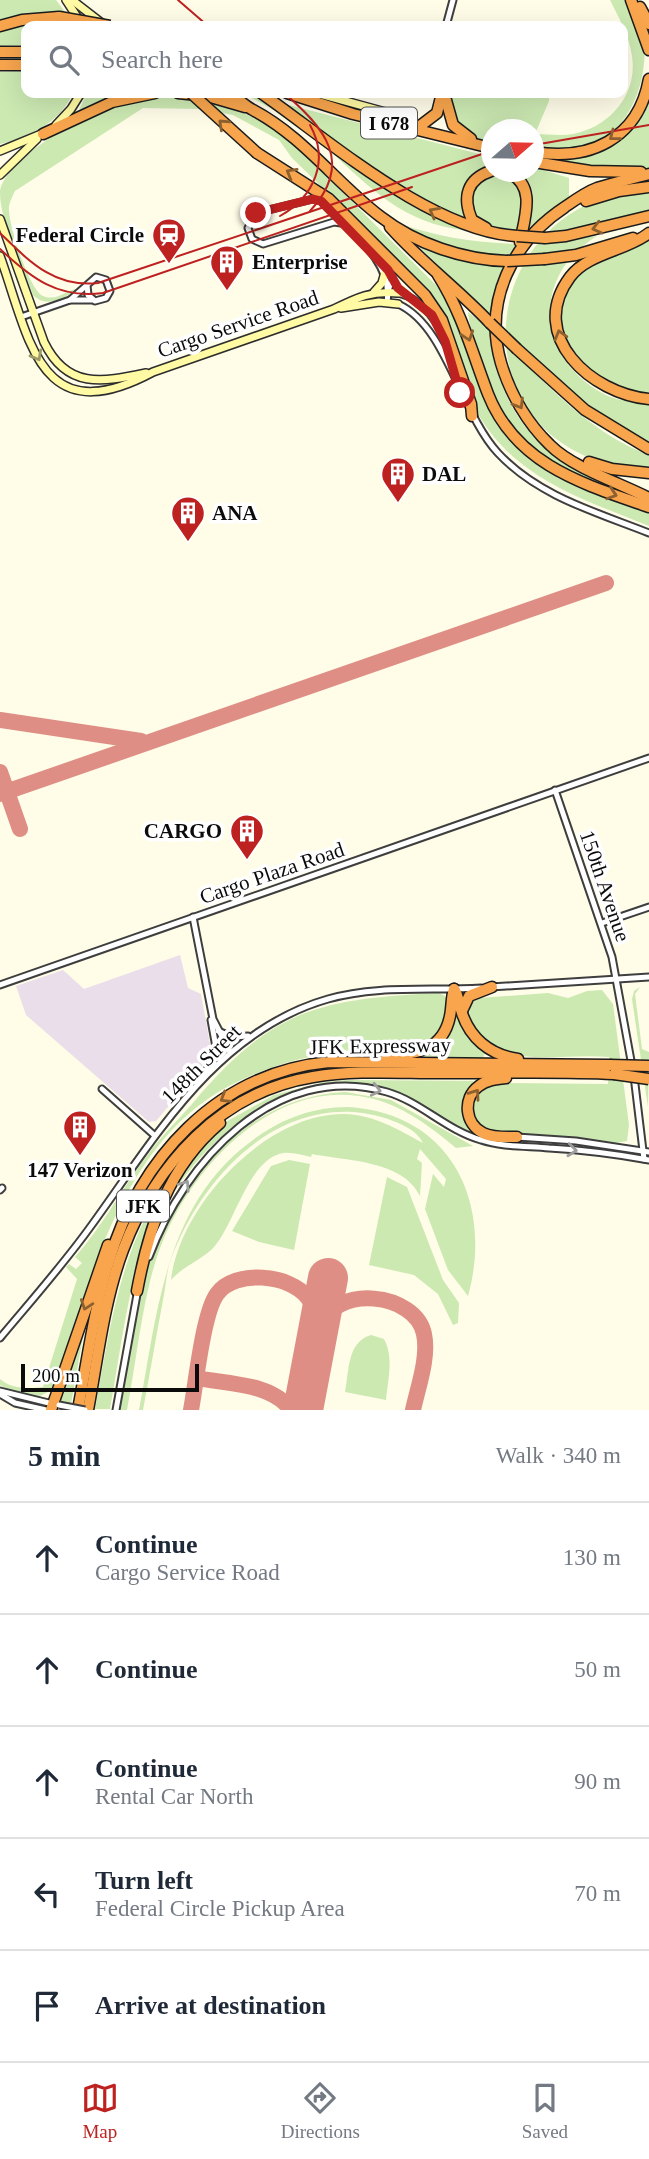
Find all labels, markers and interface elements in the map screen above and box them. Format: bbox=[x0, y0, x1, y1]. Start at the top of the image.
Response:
search box bbox=[21, 21, 628, 98]
icon: search bbox=[45, 41, 83, 79]
text: Search here bbox=[101, 45, 223, 74]
road number: I 678 bbox=[361, 108, 417, 139]
one-way arrow bbox=[218, 119, 231, 132]
north arrow bbox=[481, 119, 544, 182]
one-way arrow bbox=[610, 128, 623, 140]
one-way arrow bbox=[286, 168, 298, 181]
route end bbox=[240, 197, 271, 228]
one-way arrow bbox=[429, 207, 442, 220]
station icon: Federal Circle bbox=[150, 216, 188, 265]
one-way arrow bbox=[592, 220, 604, 234]
place label: Federal Circle bbox=[16, 223, 144, 247]
building icon: Enterprise bbox=[208, 243, 246, 292]
place label: Enterprise bbox=[252, 250, 348, 274]
street label: Cargo Service Road bbox=[154, 285, 322, 363]
one-way arrow bbox=[460, 329, 475, 341]
one-way arrow bbox=[554, 329, 569, 341]
one-way arrow bbox=[29, 349, 42, 361]
route start bbox=[444, 377, 475, 408]
one-way arrow bbox=[510, 396, 523, 409]
building icon: DAL bbox=[379, 455, 417, 504]
place label: DAL bbox=[422, 462, 466, 486]
one-way arrow bbox=[606, 486, 618, 501]
building icon: ANA bbox=[169, 494, 207, 543]
place label: ANA bbox=[212, 501, 258, 525]
building icon: CARGO bbox=[228, 812, 266, 861]
place label: CARGO bbox=[144, 819, 222, 843]
street label: 150th Avenue bbox=[575, 827, 635, 945]
street label: Cargo Plaza Road bbox=[197, 837, 348, 909]
street label: 148th Street bbox=[156, 1019, 246, 1109]
street label: JFK Expressway bbox=[309, 1033, 452, 1059]
one-way arrow bbox=[370, 1082, 382, 1097]
one-way arrow bbox=[219, 1089, 232, 1102]
one-way arrow bbox=[466, 1089, 479, 1102]
building icon: 147 Verizon bbox=[61, 1108, 99, 1157]
one-way arrow bbox=[567, 1142, 578, 1157]
place label: 147 Verizon bbox=[27, 1158, 133, 1182]
one-way arrow bbox=[177, 1180, 189, 1193]
road number: JFK bbox=[117, 1190, 169, 1222]
one-way arrow bbox=[80, 1299, 94, 1311]
scale bar bbox=[21, 1361, 200, 1393]
text: 200 m bbox=[32, 1365, 80, 1386]
text: 5 min bbox=[28, 1439, 101, 1472]
text: Walk · 340 m bbox=[496, 1443, 621, 1468]
text: Continue bbox=[95, 1530, 198, 1559]
icon: ahead bbox=[28, 1539, 66, 1577]
text: 130 m bbox=[563, 1545, 621, 1570]
text: Cargo Service Road bbox=[95, 1560, 280, 1585]
icon: ahead bbox=[28, 1651, 66, 1689]
text: Continue bbox=[95, 1655, 198, 1684]
text: 50 m bbox=[574, 1657, 621, 1682]
text: Continue bbox=[95, 1754, 198, 1783]
icon: ahead bbox=[28, 1763, 66, 1801]
text: 90 m bbox=[574, 1769, 621, 1794]
text: Rental Car North bbox=[95, 1784, 253, 1809]
text: Turn left bbox=[95, 1866, 193, 1895]
icon: left bbox=[28, 1875, 66, 1913]
text: 70 m bbox=[574, 1881, 621, 1906]
text: Federal Circle Pickup Area bbox=[95, 1896, 345, 1921]
icon: arrive bbox=[28, 1987, 66, 2025]
text: Arrive at destination bbox=[95, 1991, 326, 2020]
tab: Map bbox=[81, 2079, 119, 2143]
tab: Directions bbox=[281, 2079, 360, 2143]
tab: Saved bbox=[522, 2079, 568, 2143]

